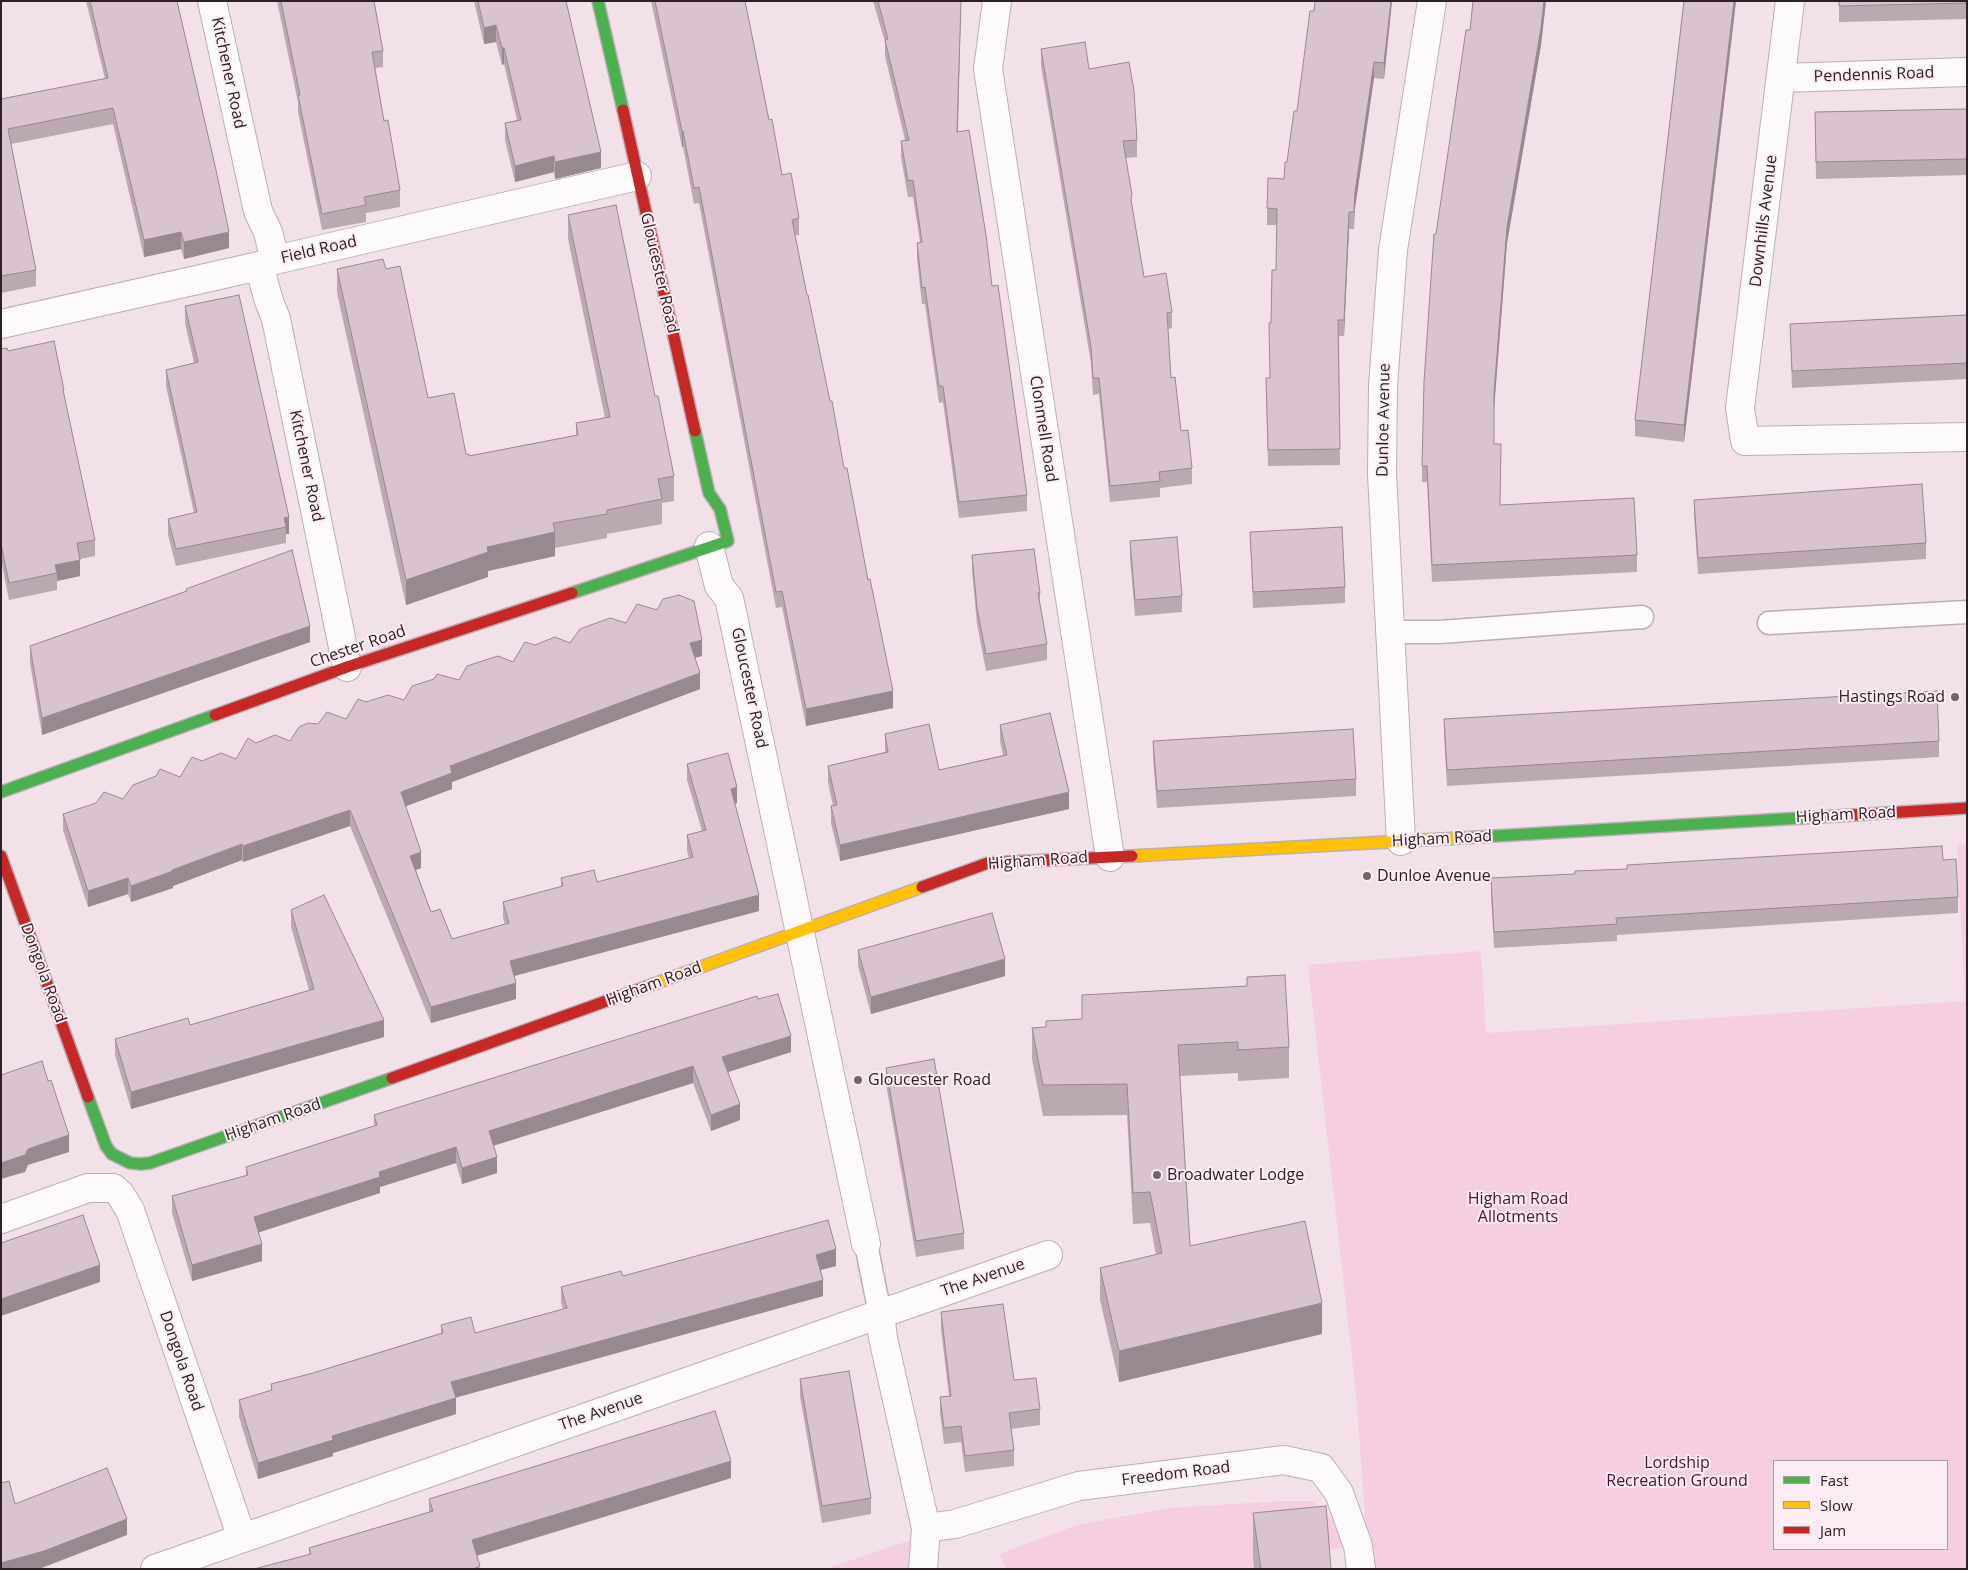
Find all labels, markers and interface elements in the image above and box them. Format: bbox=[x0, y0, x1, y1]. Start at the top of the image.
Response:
street label: Kitchener Road bbox=[207, 15, 249, 131]
street label: Pendennis Road bbox=[1813, 63, 1935, 87]
street label: Downhills Avenue bbox=[1746, 154, 1782, 288]
street label: Gloucester Road bbox=[636, 211, 682, 335]
street label: Field Road bbox=[279, 232, 359, 268]
street label: Dunloe Avenue bbox=[1373, 363, 1395, 477]
street label: Clonmell Road bbox=[1025, 374, 1061, 484]
street label: Kitchener Road bbox=[285, 408, 327, 524]
street label: Chester Road bbox=[308, 622, 408, 672]
street label: Gloucester Road bbox=[727, 626, 771, 750]
place label: Hastings Road bbox=[1838, 687, 1945, 707]
marker: Hastings Road bbox=[1949, 691, 1961, 703]
street label: Higham Road bbox=[1795, 803, 1897, 827]
street label: Higham Road bbox=[1391, 827, 1493, 851]
street label: Higham Road bbox=[987, 848, 1089, 874]
place label: Dunloe Avenue bbox=[1377, 866, 1491, 886]
marker: Dunloe Avenue bbox=[1361, 870, 1373, 882]
street label: Dongola Road bbox=[16, 921, 70, 1025]
street label: Higham Road bbox=[604, 958, 704, 1010]
place label: Gloucester Road bbox=[868, 1070, 991, 1090]
marker: Gloucester Road bbox=[852, 1074, 864, 1086]
street label: Higham Road bbox=[222, 1095, 324, 1145]
place label: Broadwater Lodge bbox=[1167, 1165, 1304, 1185]
marker: Broadwater Lodge bbox=[1151, 1169, 1163, 1181]
park label: Higham Road Allotments bbox=[1468, 1189, 1568, 1227]
street label: The Avenue bbox=[939, 1255, 1027, 1301]
street label: Dongola Road bbox=[155, 1308, 207, 1414]
street label: The Avenue bbox=[557, 1389, 645, 1435]
park label: Lordship Recreation Ground bbox=[1606, 1453, 1748, 1491]
street label: Freedom Road bbox=[1121, 1458, 1231, 1490]
legend bbox=[1773, 1460, 1948, 1550]
text: Fast bbox=[1820, 1470, 1849, 1490]
text: Slow bbox=[1820, 1495, 1853, 1515]
text: Jam bbox=[1820, 1520, 1846, 1540]

